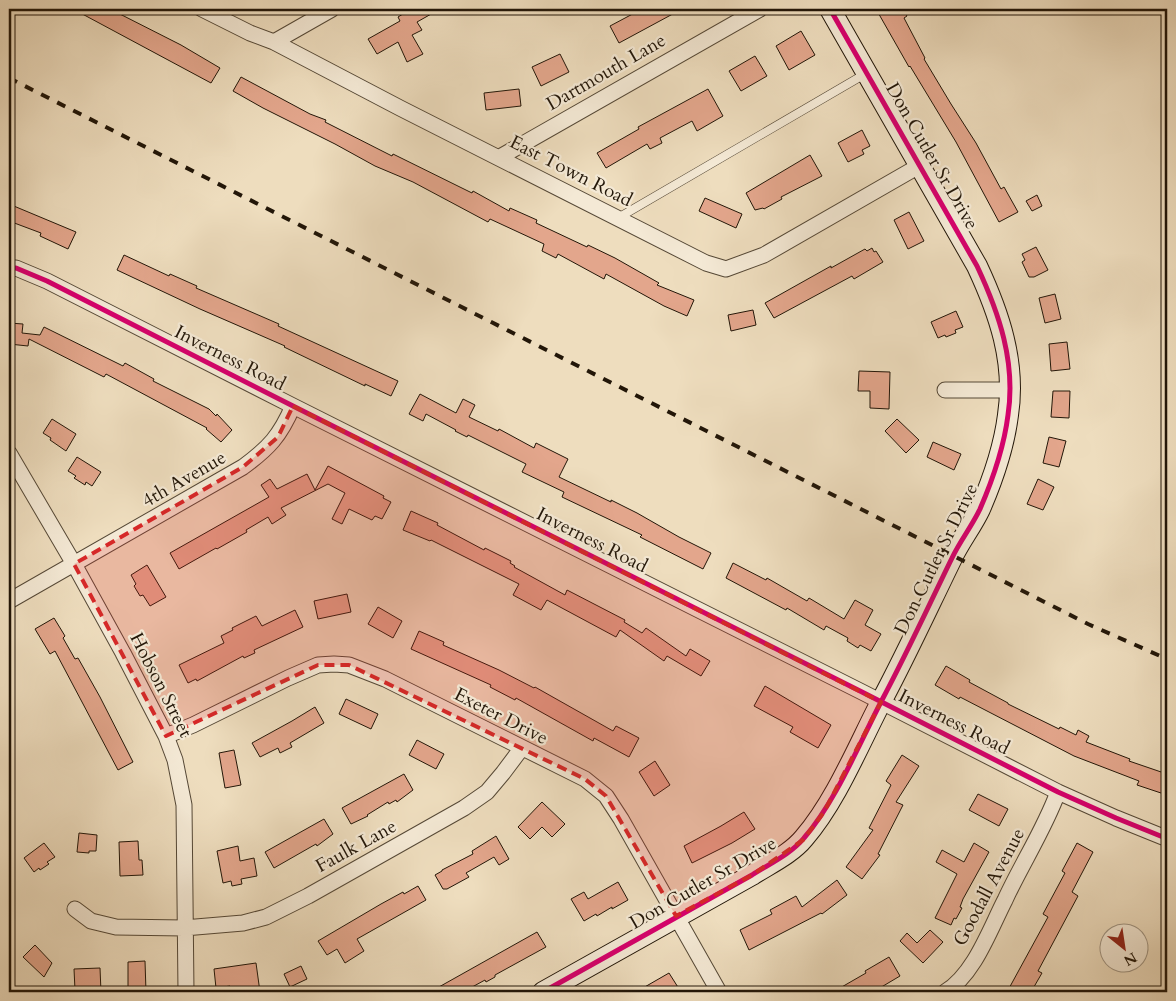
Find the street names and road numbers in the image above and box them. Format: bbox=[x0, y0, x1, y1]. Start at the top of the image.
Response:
street label: Dartmouth Lane bbox=[541, 27, 671, 117]
street label: Don Cutler Sr Drive bbox=[879, 78, 985, 234]
street label: East Town Road bbox=[505, 129, 637, 213]
street label: Inverness Road bbox=[170, 319, 290, 397]
street label: 4th Avenue bbox=[137, 445, 231, 513]
street label: Don Cutler Sr Drive bbox=[888, 479, 984, 639]
street label: Inverness Road bbox=[532, 501, 652, 579]
street label: Hobson Street bbox=[123, 628, 199, 742]
street label: Exeter Drive bbox=[449, 681, 553, 751]
street label: Inverness Road bbox=[894, 683, 1014, 761]
street label: Faulk Lane bbox=[311, 813, 401, 879]
street label: Goodall Avenue bbox=[947, 823, 1031, 951]
street label: Don Cutler Sr Drive bbox=[625, 830, 781, 936]

